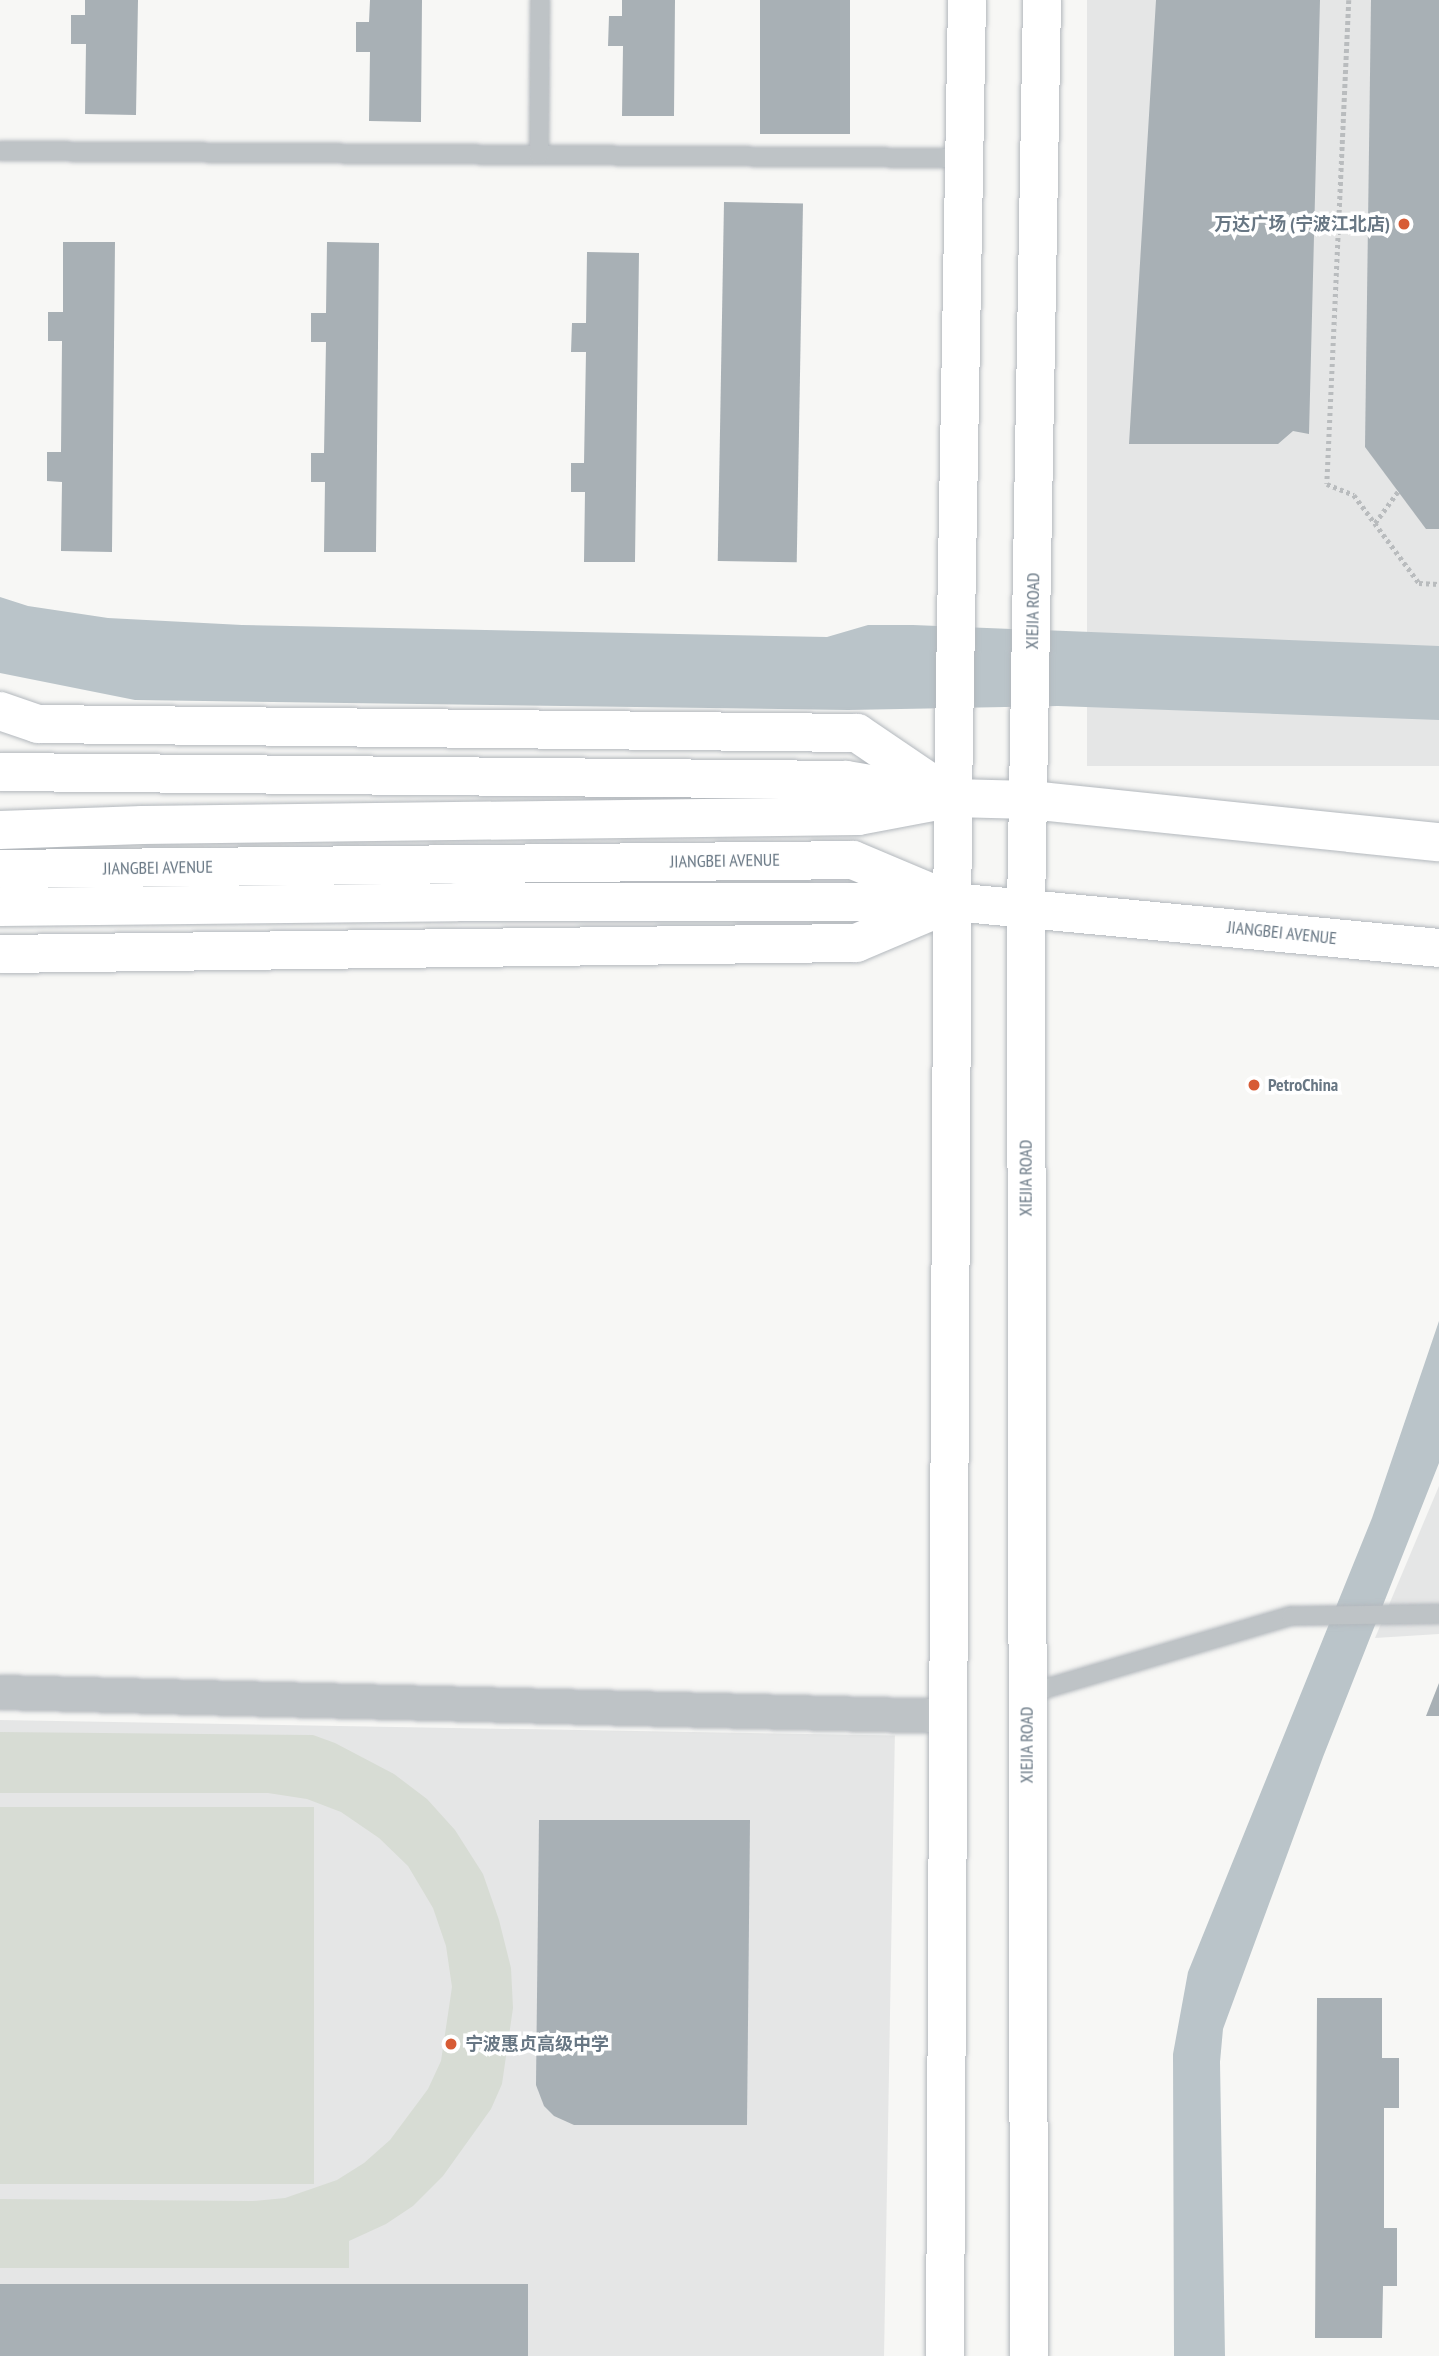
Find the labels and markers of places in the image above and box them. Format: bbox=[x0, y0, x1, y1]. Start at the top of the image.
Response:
place label: 万达广场 (宁波江北店) bbox=[1214, 213, 1390, 235]
marker: 万达广场 (宁波江北店) bbox=[1396, 216, 1412, 232]
place label: PetroChina bbox=[1268, 1074, 1338, 1096]
marker: PetroChina bbox=[1246, 1077, 1262, 1093]
place label: 宁波惠贞高级中学 bbox=[465, 2033, 609, 2055]
marker: 宁波惠贞高级中学 bbox=[443, 2036, 459, 2052]

